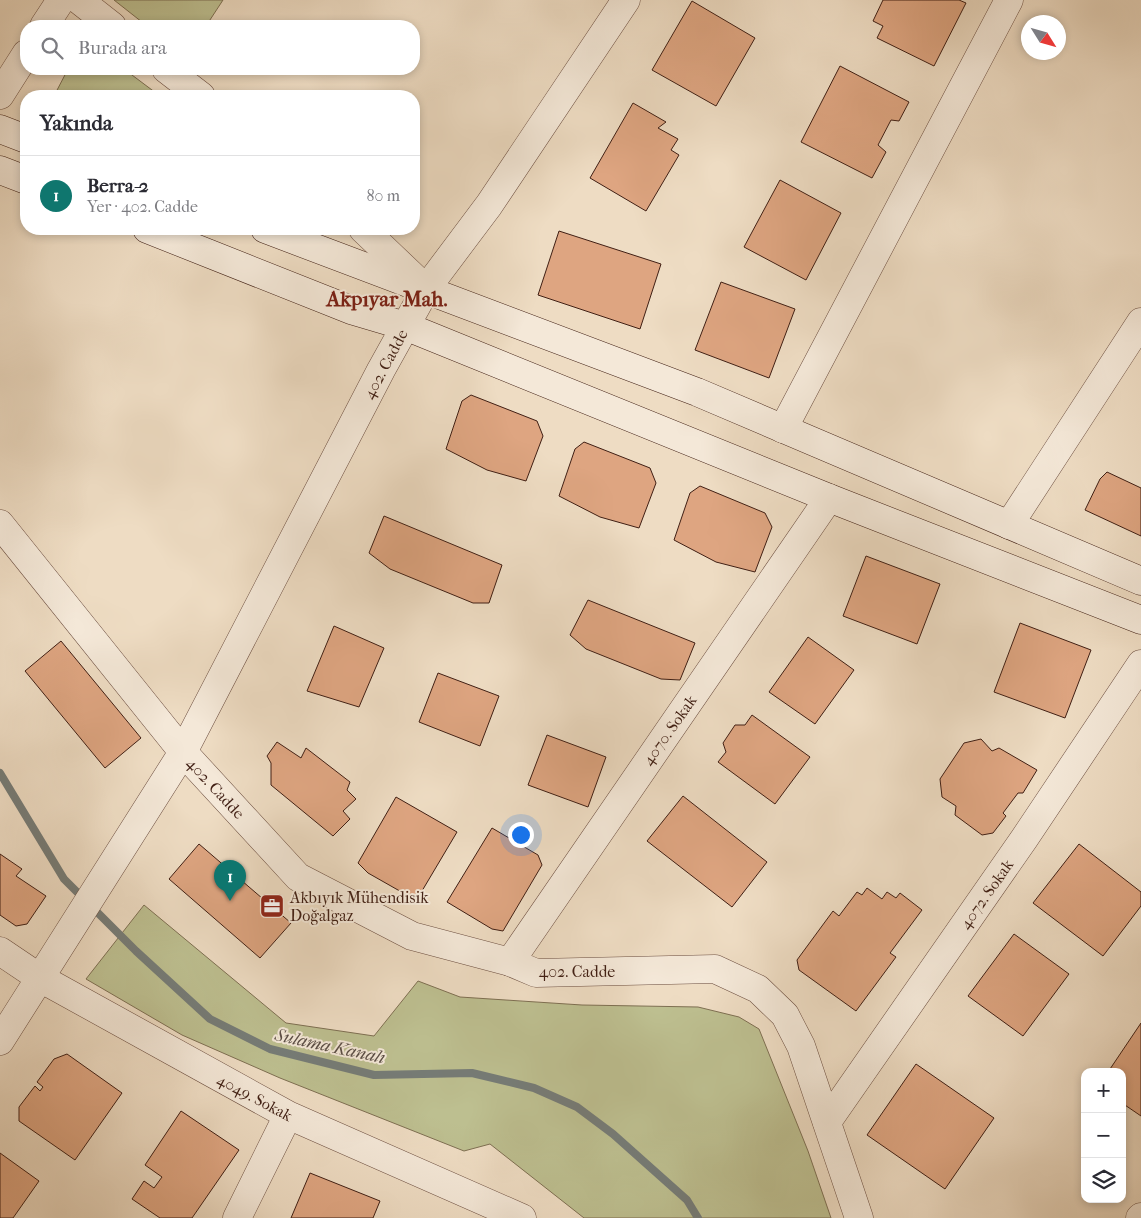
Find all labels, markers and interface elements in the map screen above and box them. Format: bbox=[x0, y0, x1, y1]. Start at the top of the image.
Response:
north arrow bbox=[1021, 15, 1066, 60]
search box bbox=[20, 20, 420, 75]
icon: search bbox=[38, 34, 66, 62]
text: Burada ara bbox=[78, 37, 167, 59]
text: Yakında bbox=[40, 111, 113, 135]
text: Berra-2 bbox=[87, 175, 148, 197]
text: 1 bbox=[53, 186, 59, 205]
text: 80 m bbox=[366, 186, 400, 205]
text: Yer · 402. Cadde bbox=[87, 197, 198, 216]
district label: Akpıyar Mah. bbox=[325, 287, 447, 311]
street label: 402. Cadde bbox=[359, 326, 412, 402]
street label: 4070. Sokak bbox=[638, 691, 701, 769]
street label: 402. Cadde bbox=[183, 754, 249, 823]
your location bbox=[508, 822, 534, 848]
street label: 4072. Sokak bbox=[955, 855, 1018, 933]
pin: 1 bbox=[214, 860, 246, 901]
place label: Akbıyık Mühendisik Doğalgaz bbox=[289, 888, 429, 925]
office icon: Akbıyık Mühendisik Doğalgaz bbox=[259, 893, 285, 919]
street label: 402. Cadde bbox=[539, 962, 615, 981]
water label: Sulama Kanalı bbox=[272, 1024, 387, 1068]
map controls bbox=[1081, 1068, 1126, 1203]
button: + bbox=[1081, 1068, 1126, 1113]
street label: 4049. Sokak bbox=[214, 1070, 296, 1126]
button: − bbox=[1081, 1113, 1126, 1158]
button: layers bbox=[1081, 1158, 1126, 1203]

